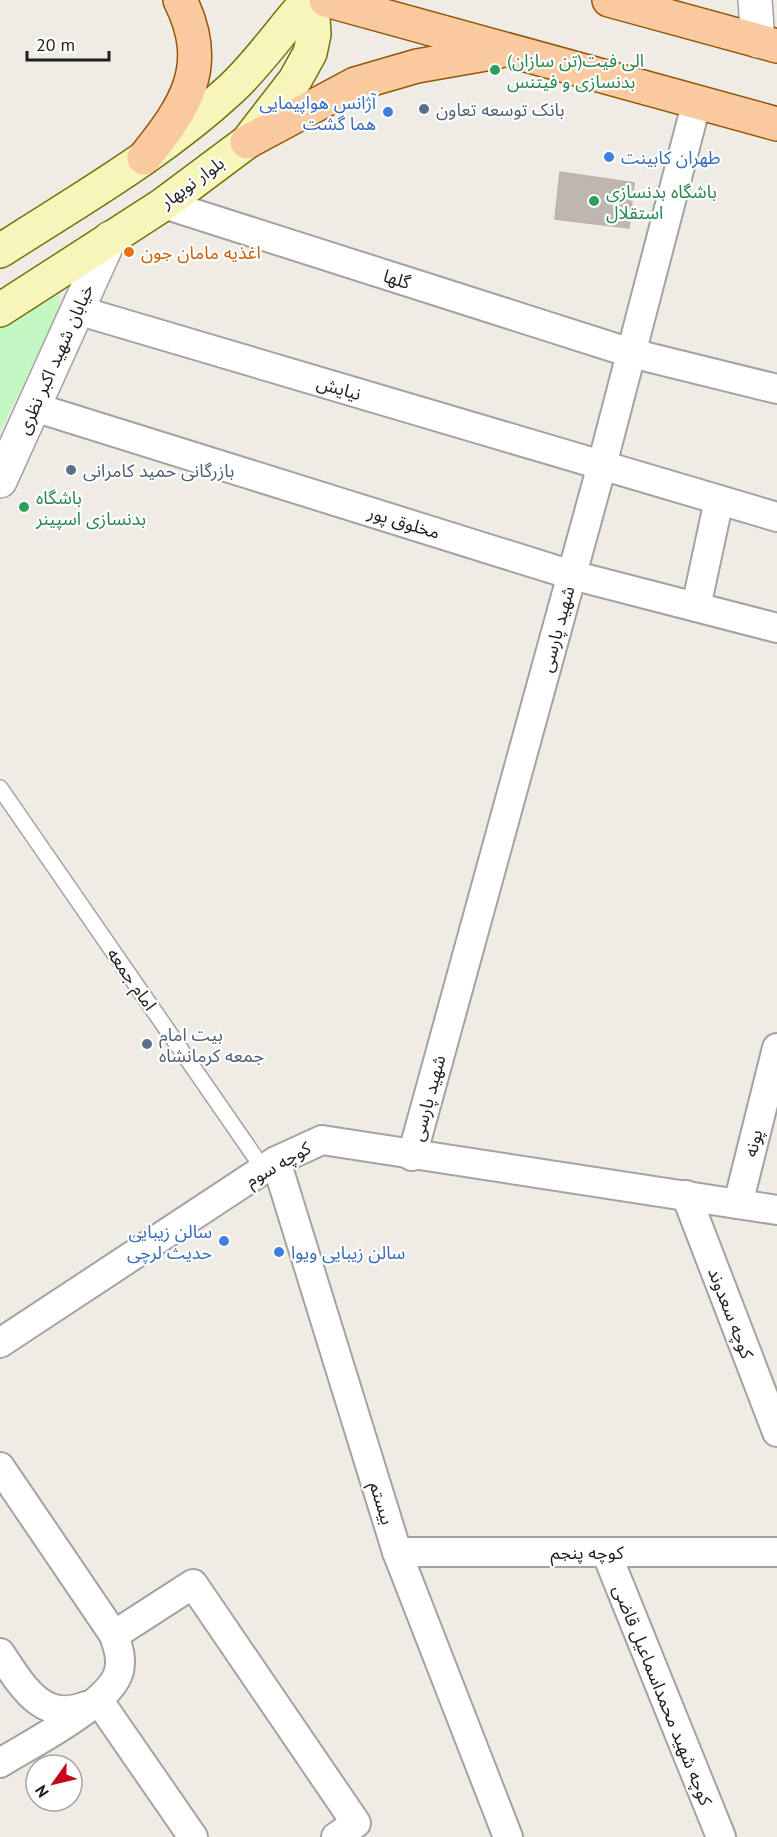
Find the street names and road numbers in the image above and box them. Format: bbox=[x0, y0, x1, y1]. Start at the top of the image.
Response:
street label: بلوار نوبهار bbox=[155, 151, 229, 214]
street label: گلها bbox=[381, 264, 414, 294]
street label: خیابان شهید اکبر نظری bbox=[11, 280, 99, 438]
street label: نیایش bbox=[314, 371, 364, 405]
street label: مخلوق پور bbox=[364, 500, 443, 544]
street label: شهید پارسی bbox=[534, 583, 580, 675]
street label: امام جمعه bbox=[100, 943, 162, 1017]
street label: شهید پارسی bbox=[405, 1052, 451, 1144]
street label: پونه bbox=[739, 1127, 768, 1159]
street label: کوچه سوم bbox=[241, 1136, 317, 1194]
street label: کوچه سعدوند bbox=[703, 1264, 759, 1362]
street label: بیستم bbox=[363, 1479, 399, 1528]
street label: کوچه پنجم bbox=[550, 1541, 624, 1566]
street label: کوچه شهید محمداسماعیل قاضی bbox=[608, 1581, 718, 1809]

